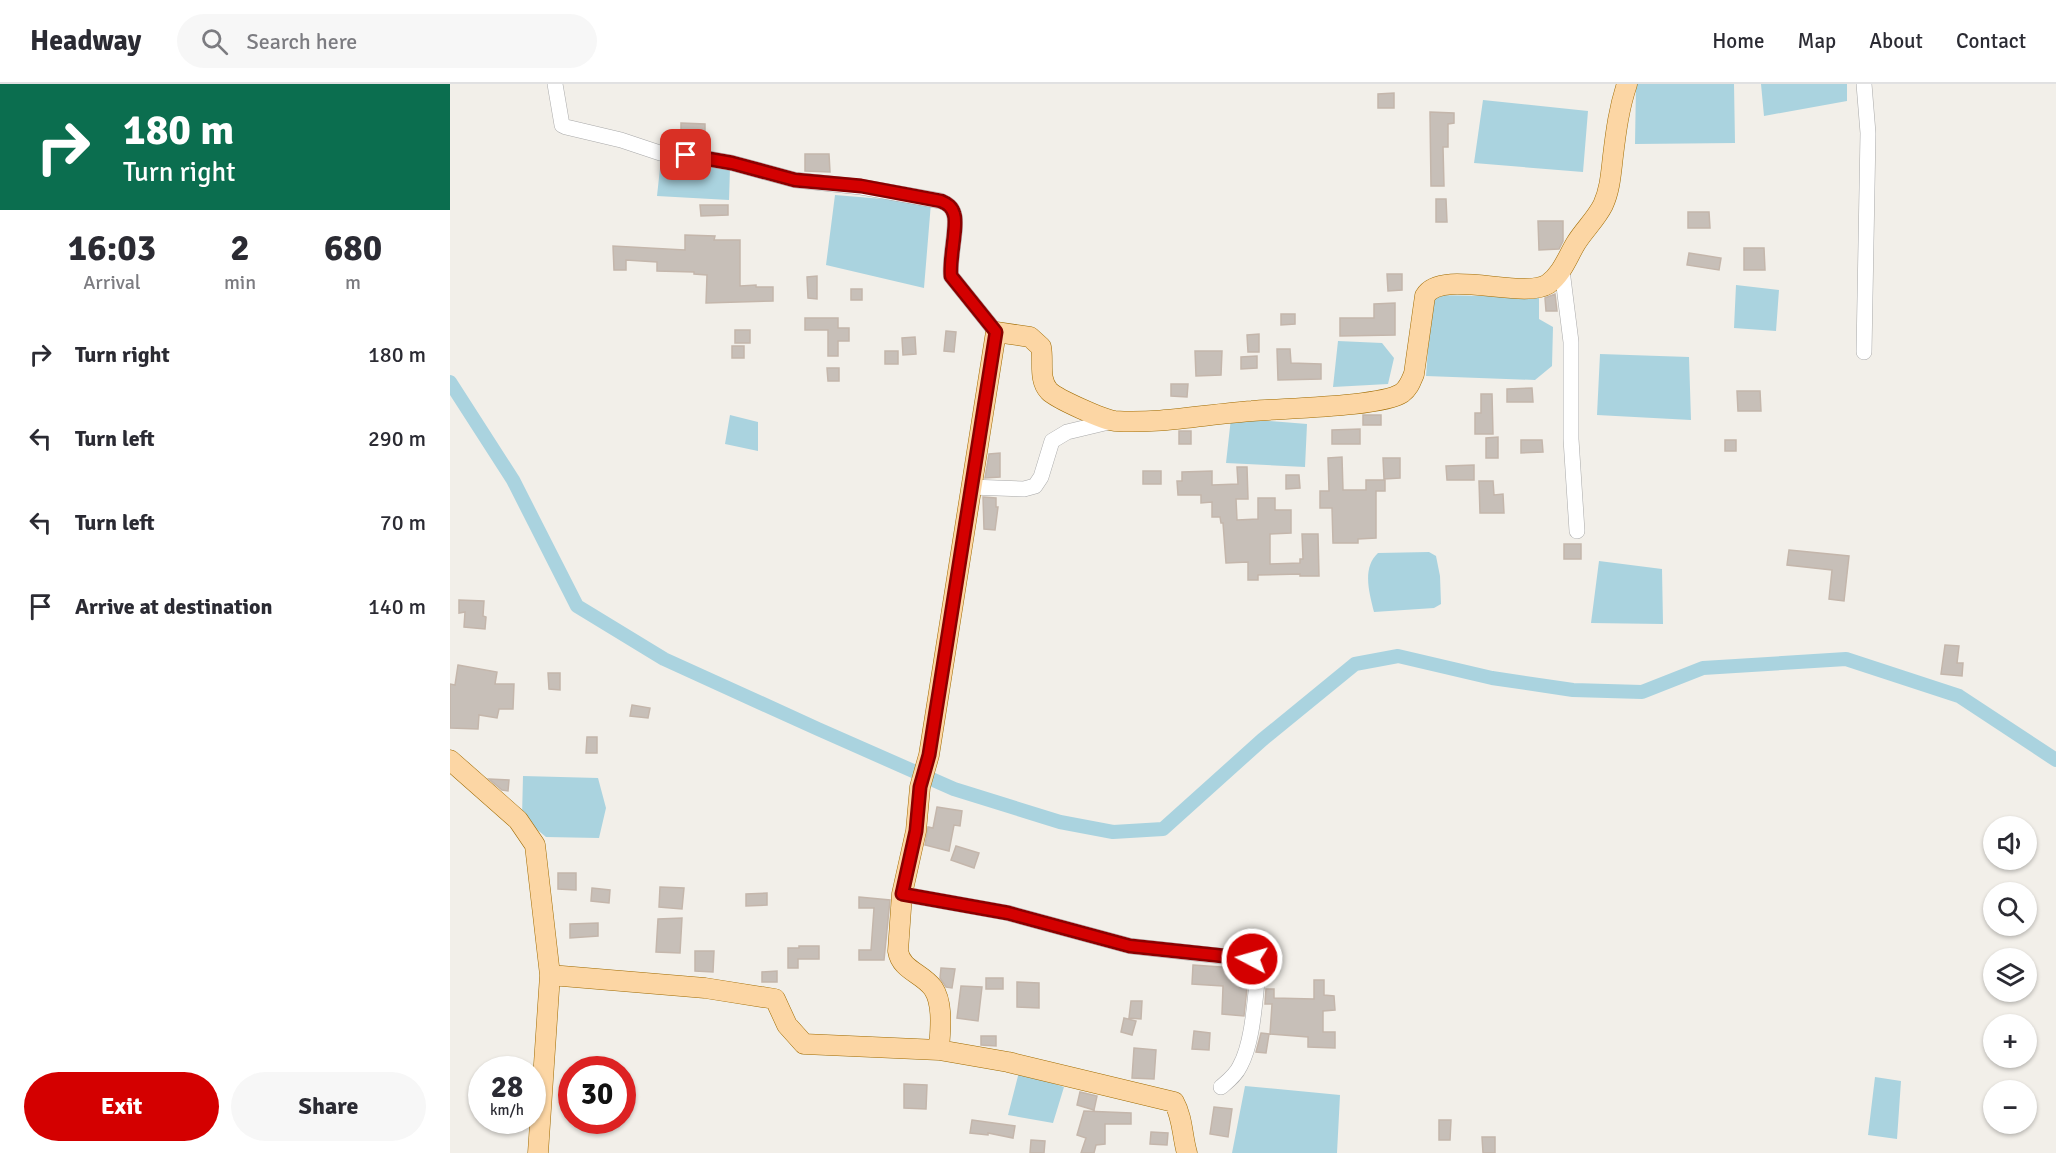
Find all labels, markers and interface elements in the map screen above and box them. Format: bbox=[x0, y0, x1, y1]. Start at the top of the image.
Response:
search box bbox=[177, 14, 597, 68]
text: Headway bbox=[30, 24, 141, 58]
icon: search bbox=[198, 25, 231, 58]
text: Search here bbox=[246, 28, 357, 55]
text: Home bbox=[1712, 28, 1765, 54]
text: Map bbox=[1798, 28, 1836, 54]
text: About bbox=[1869, 28, 1923, 54]
text: Contact bbox=[1956, 28, 2026, 54]
text: 180 m bbox=[123, 105, 234, 156]
icon: right bbox=[24, 108, 102, 186]
pin bbox=[660, 129, 711, 180]
icon: arrive bbox=[669, 138, 702, 171]
text: Turn right bbox=[123, 156, 236, 189]
text: 16:03 bbox=[68, 226, 156, 271]
text: 2 bbox=[230, 226, 250, 271]
text: 680 bbox=[324, 226, 382, 271]
text: Arrival bbox=[83, 270, 141, 295]
text: min bbox=[224, 270, 256, 295]
text: m bbox=[345, 270, 361, 295]
icon: right bbox=[24, 338, 57, 371]
text: Turn right bbox=[75, 341, 170, 368]
text: 180 m bbox=[368, 341, 426, 368]
icon: left bbox=[24, 422, 57, 455]
text: Turn left bbox=[75, 425, 155, 452]
text: 290 m bbox=[368, 425, 426, 452]
icon: left bbox=[24, 506, 57, 539]
text: Turn left bbox=[75, 509, 155, 536]
text: 70 m bbox=[380, 509, 426, 536]
icon: arrive bbox=[24, 590, 57, 623]
text: Arrive at destination bbox=[75, 593, 272, 620]
text: 140 m bbox=[368, 593, 426, 620]
map controls bbox=[1983, 816, 2037, 1134]
button: sound bbox=[1983, 816, 2037, 870]
button: search bbox=[1983, 882, 2037, 936]
position arrow bbox=[1220, 927, 1284, 991]
button: layers bbox=[1983, 948, 2037, 1002]
button: + bbox=[1983, 1014, 2037, 1068]
speed limit sign: 30 bbox=[558, 1056, 636, 1134]
text: 28 bbox=[491, 1069, 523, 1106]
button: Exit bbox=[24, 1072, 219, 1141]
button: Share bbox=[231, 1072, 426, 1141]
button: − bbox=[1983, 1080, 2037, 1134]
text: km/h bbox=[490, 1101, 524, 1119]

